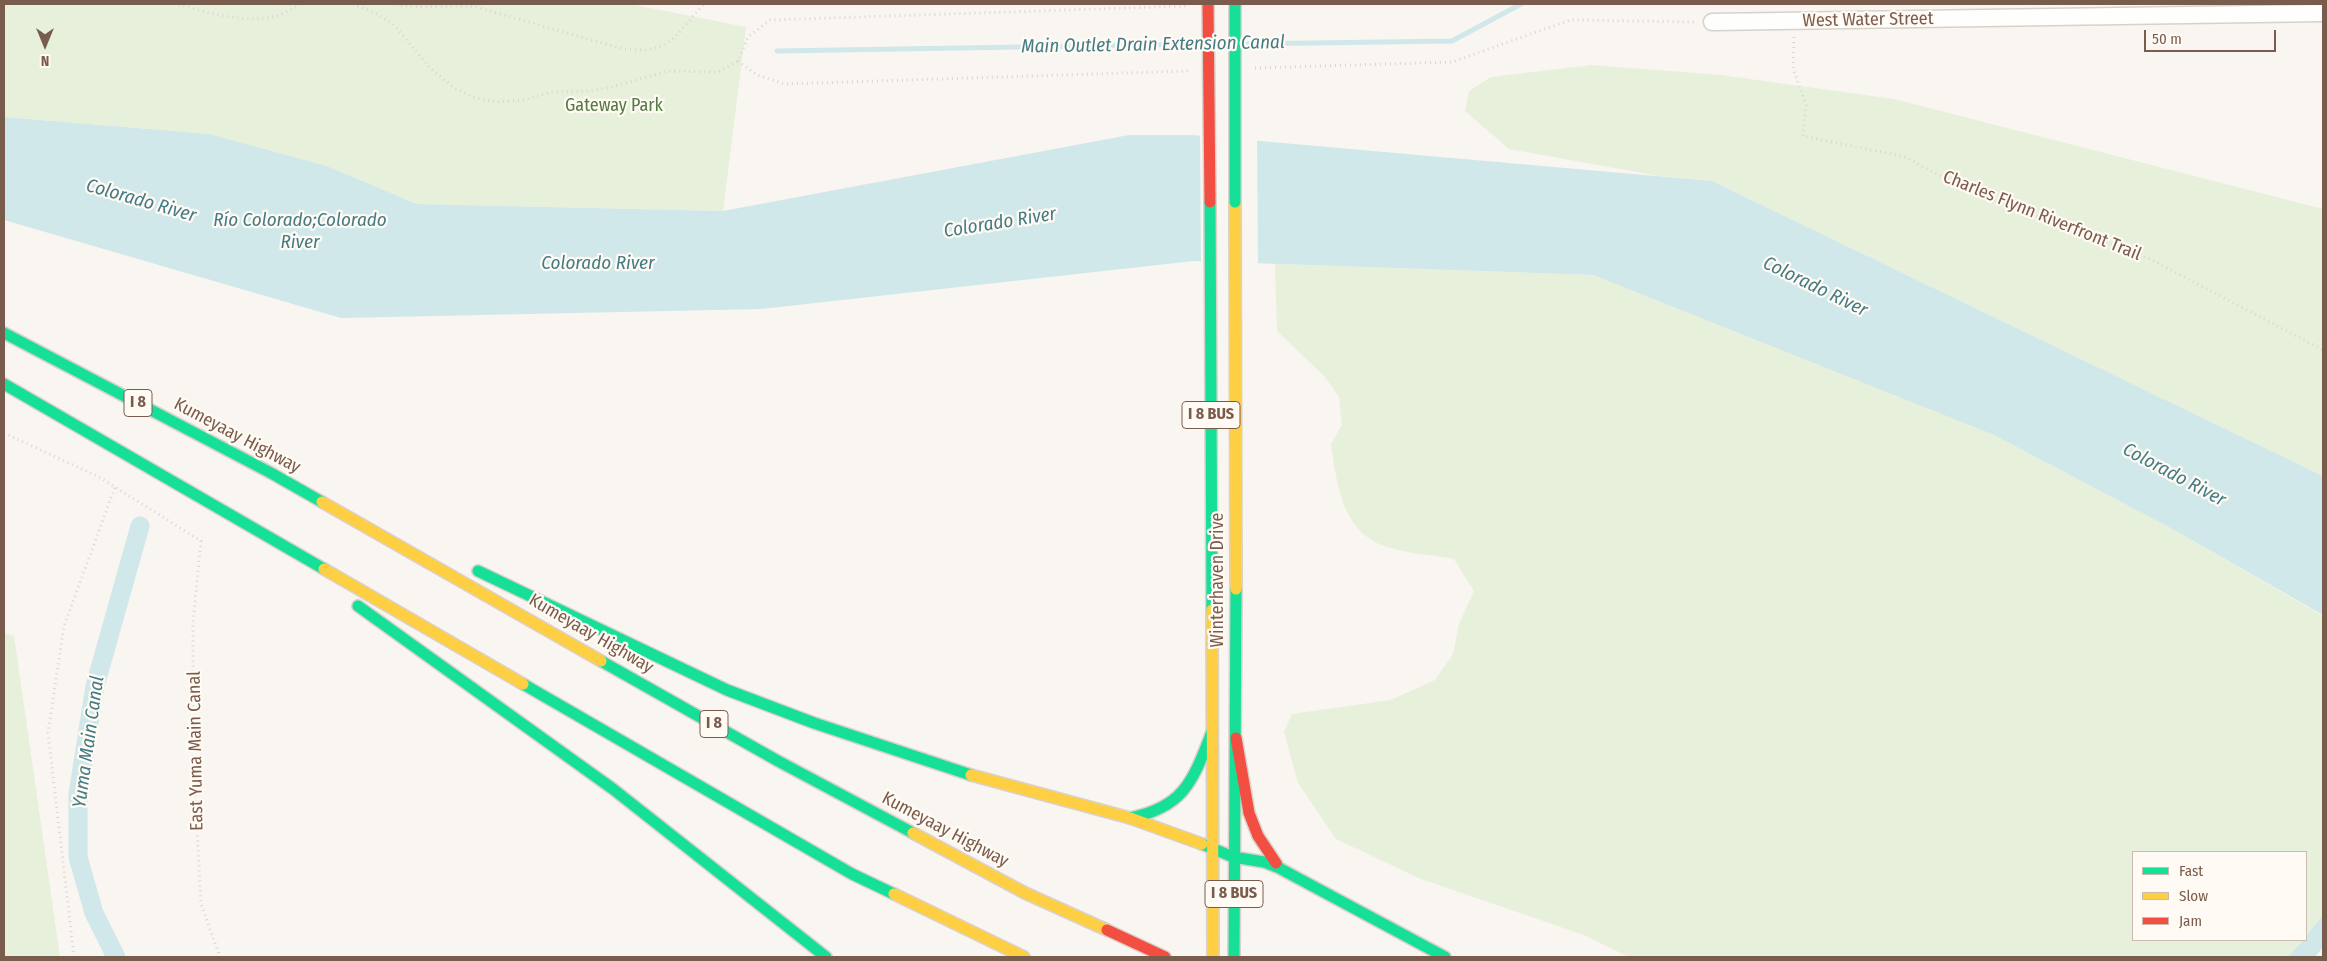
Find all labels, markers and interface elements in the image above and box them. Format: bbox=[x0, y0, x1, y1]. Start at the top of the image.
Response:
street label: West Water Street bbox=[1802, 8, 1934, 32]
north arrow bbox=[20, 20, 70, 70]
scale bar bbox=[2147, 20, 2280, 52]
text: 50 m bbox=[2152, 30, 2182, 48]
water label: Main Outlet Drain Extension Canal bbox=[1021, 31, 1285, 59]
text: N bbox=[41, 52, 49, 69]
park label: Gateway Park bbox=[565, 95, 663, 117]
street label: Charles Flynn Riverfront Trail bbox=[1940, 166, 2144, 266]
water label: Colorado River bbox=[83, 174, 199, 228]
water label: Colorado River bbox=[942, 203, 1058, 243]
water label: Río Colorado;Colorado River bbox=[213, 210, 387, 254]
water label: Colorado River bbox=[1759, 252, 1871, 322]
water label: Colorado River bbox=[541, 253, 655, 275]
road number: I 8 bbox=[124, 389, 152, 416]
street label: Kumeyaay Highway bbox=[170, 394, 304, 478]
road number: I 8 BUS bbox=[1182, 402, 1240, 428]
water label: Colorado River bbox=[2119, 438, 2229, 512]
street label: Winterhaven Drive bbox=[1207, 513, 1229, 647]
street label: Kumeyaay Highway bbox=[525, 590, 657, 678]
street label: East Yuma Main Canal bbox=[184, 671, 208, 831]
water label: Yuma Main Canal bbox=[68, 674, 110, 810]
road number: I 8 bbox=[700, 711, 728, 738]
street label: Kumeyaay Highway bbox=[878, 788, 1012, 872]
legend bbox=[2132, 851, 2307, 941]
text: Fast bbox=[2179, 862, 2203, 880]
road number: I 8 BUS bbox=[1205, 881, 1263, 908]
text: Slow bbox=[2179, 887, 2208, 905]
text: Jam bbox=[2179, 912, 2202, 930]

